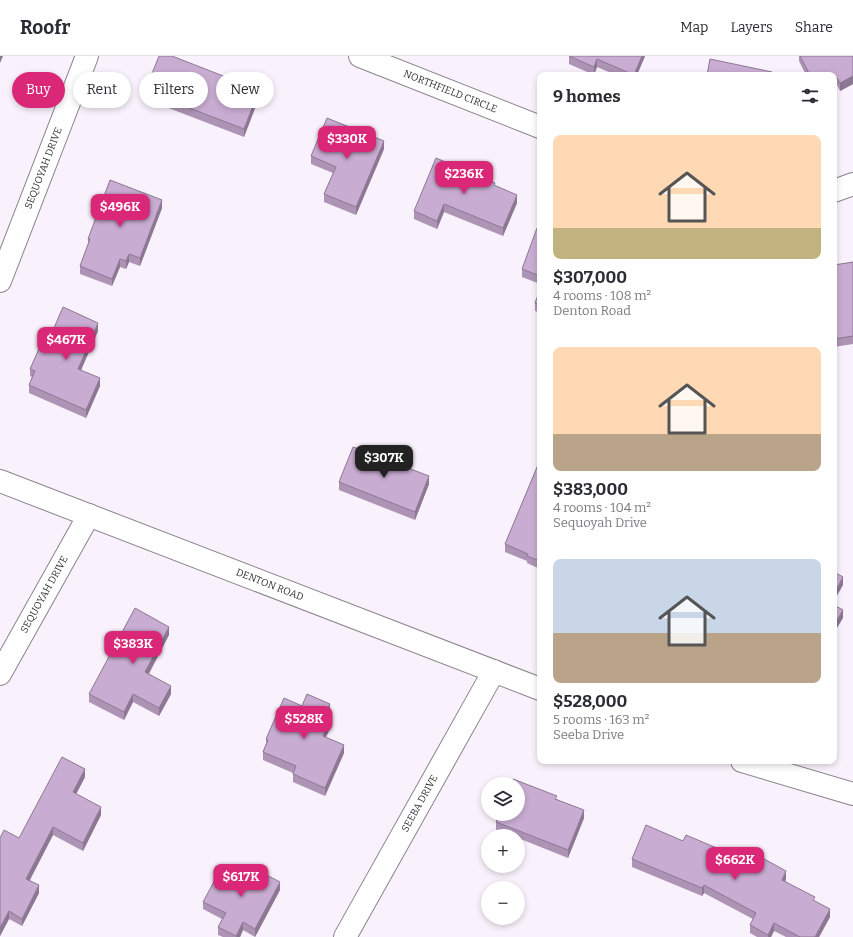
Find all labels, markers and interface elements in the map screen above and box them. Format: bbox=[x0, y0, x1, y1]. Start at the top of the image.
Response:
text: Roofr bbox=[20, 16, 70, 39]
text: Map bbox=[680, 19, 708, 36]
text: Layers bbox=[730, 19, 773, 36]
text: Share bbox=[795, 19, 833, 36]
street label: NORTHFIELD CIRCLE bbox=[402, 68, 499, 115]
chip: Buy bbox=[12, 72, 65, 108]
chip: Rent bbox=[73, 72, 131, 108]
chip: Filters bbox=[139, 72, 208, 108]
chip: New bbox=[216, 72, 274, 108]
icon: filters bbox=[799, 85, 821, 107]
text: 9 homes bbox=[553, 86, 621, 107]
street label: SEQUOYAH DRIVE bbox=[22, 126, 65, 211]
pin: $330K bbox=[319, 126, 375, 160]
text: $330K bbox=[327, 131, 367, 146]
pin: $236K bbox=[436, 161, 492, 195]
icon: home bbox=[651, 161, 723, 233]
text: $236K bbox=[444, 166, 484, 181]
pin: $496K bbox=[92, 194, 148, 228]
text: $496K bbox=[100, 199, 140, 214]
text: $307,000 bbox=[553, 267, 627, 288]
text: 4 rooms · 108 m² bbox=[553, 288, 651, 303]
text: Denton Road bbox=[553, 303, 631, 318]
pin: $467K bbox=[38, 327, 94, 361]
text: $467K bbox=[46, 332, 86, 347]
icon: home bbox=[651, 373, 723, 445]
pin: $307K bbox=[356, 445, 412, 479]
text: $307K bbox=[364, 450, 404, 465]
text: $383,000 bbox=[553, 479, 628, 500]
text: 4 rooms · 104 m² bbox=[553, 500, 651, 515]
text: Sequoyah Drive bbox=[553, 515, 647, 530]
street label: SEQUOYAH DRIVE bbox=[18, 554, 71, 635]
street label: DENTON ROAD bbox=[234, 566, 305, 603]
icon: home bbox=[651, 585, 723, 657]
pin: $383K bbox=[105, 631, 161, 665]
text: $383K bbox=[113, 636, 153, 651]
text: $528,000 bbox=[553, 691, 627, 712]
pin: $528K bbox=[276, 706, 332, 740]
text: $528K bbox=[284, 711, 324, 726]
text: 5 rooms · 163 m² bbox=[553, 712, 649, 727]
text: Seeba Drive bbox=[553, 727, 624, 742]
street label: SEEBA DRIVE bbox=[399, 773, 441, 834]
map controls bbox=[481, 777, 525, 925]
button: layers bbox=[481, 777, 525, 821]
button: + bbox=[481, 829, 525, 873]
pin: $662K bbox=[707, 847, 763, 881]
text: $662K bbox=[715, 852, 755, 867]
pin: $617K bbox=[213, 864, 269, 898]
text: $617K bbox=[222, 869, 260, 884]
button: − bbox=[481, 881, 525, 925]

